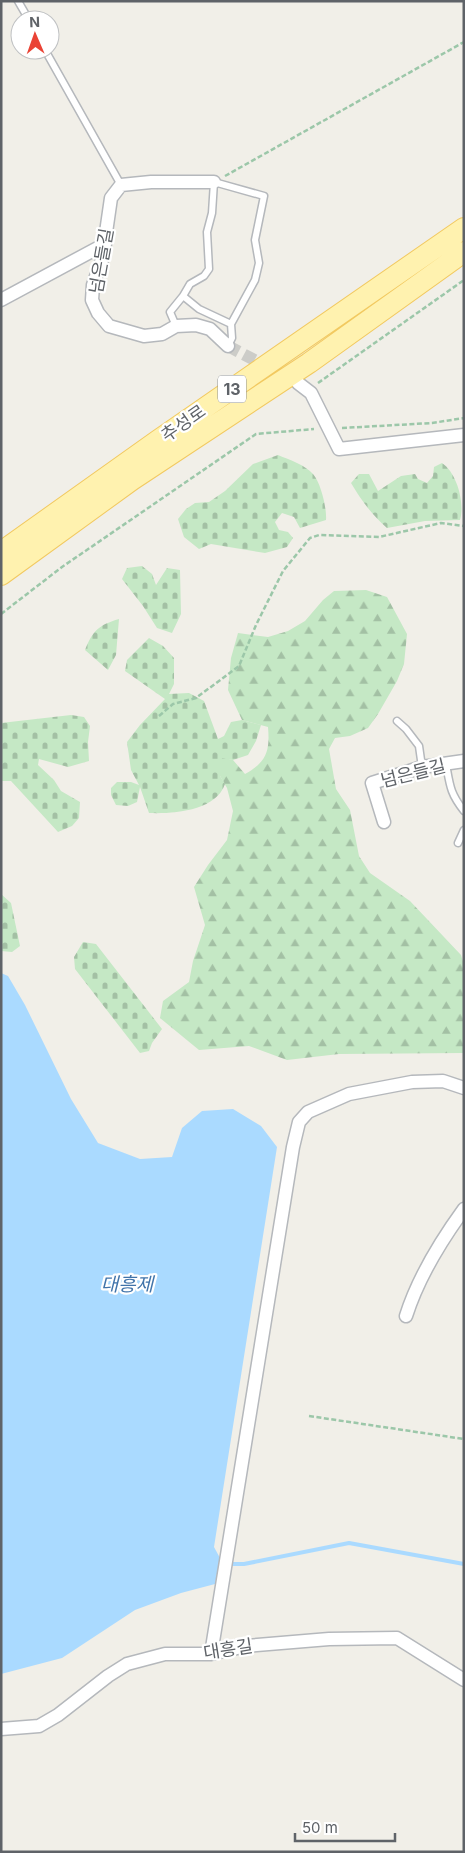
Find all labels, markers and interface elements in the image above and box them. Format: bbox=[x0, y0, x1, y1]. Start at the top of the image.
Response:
north arrow bbox=[10, 10, 60, 60]
text: N bbox=[29, 13, 40, 30]
street label: 넘은들길 bbox=[85, 227, 117, 295]
road number: 13 bbox=[218, 376, 246, 402]
street label: 추성로 bbox=[157, 400, 209, 446]
street label: 넘은들길 bbox=[378, 755, 448, 791]
water label: 대흥제 bbox=[101, 1273, 156, 1296]
street label: 대흥길 bbox=[202, 1635, 254, 1663]
scale bar bbox=[295, 1810, 395, 1842]
text: 50 m bbox=[302, 1818, 338, 1837]

